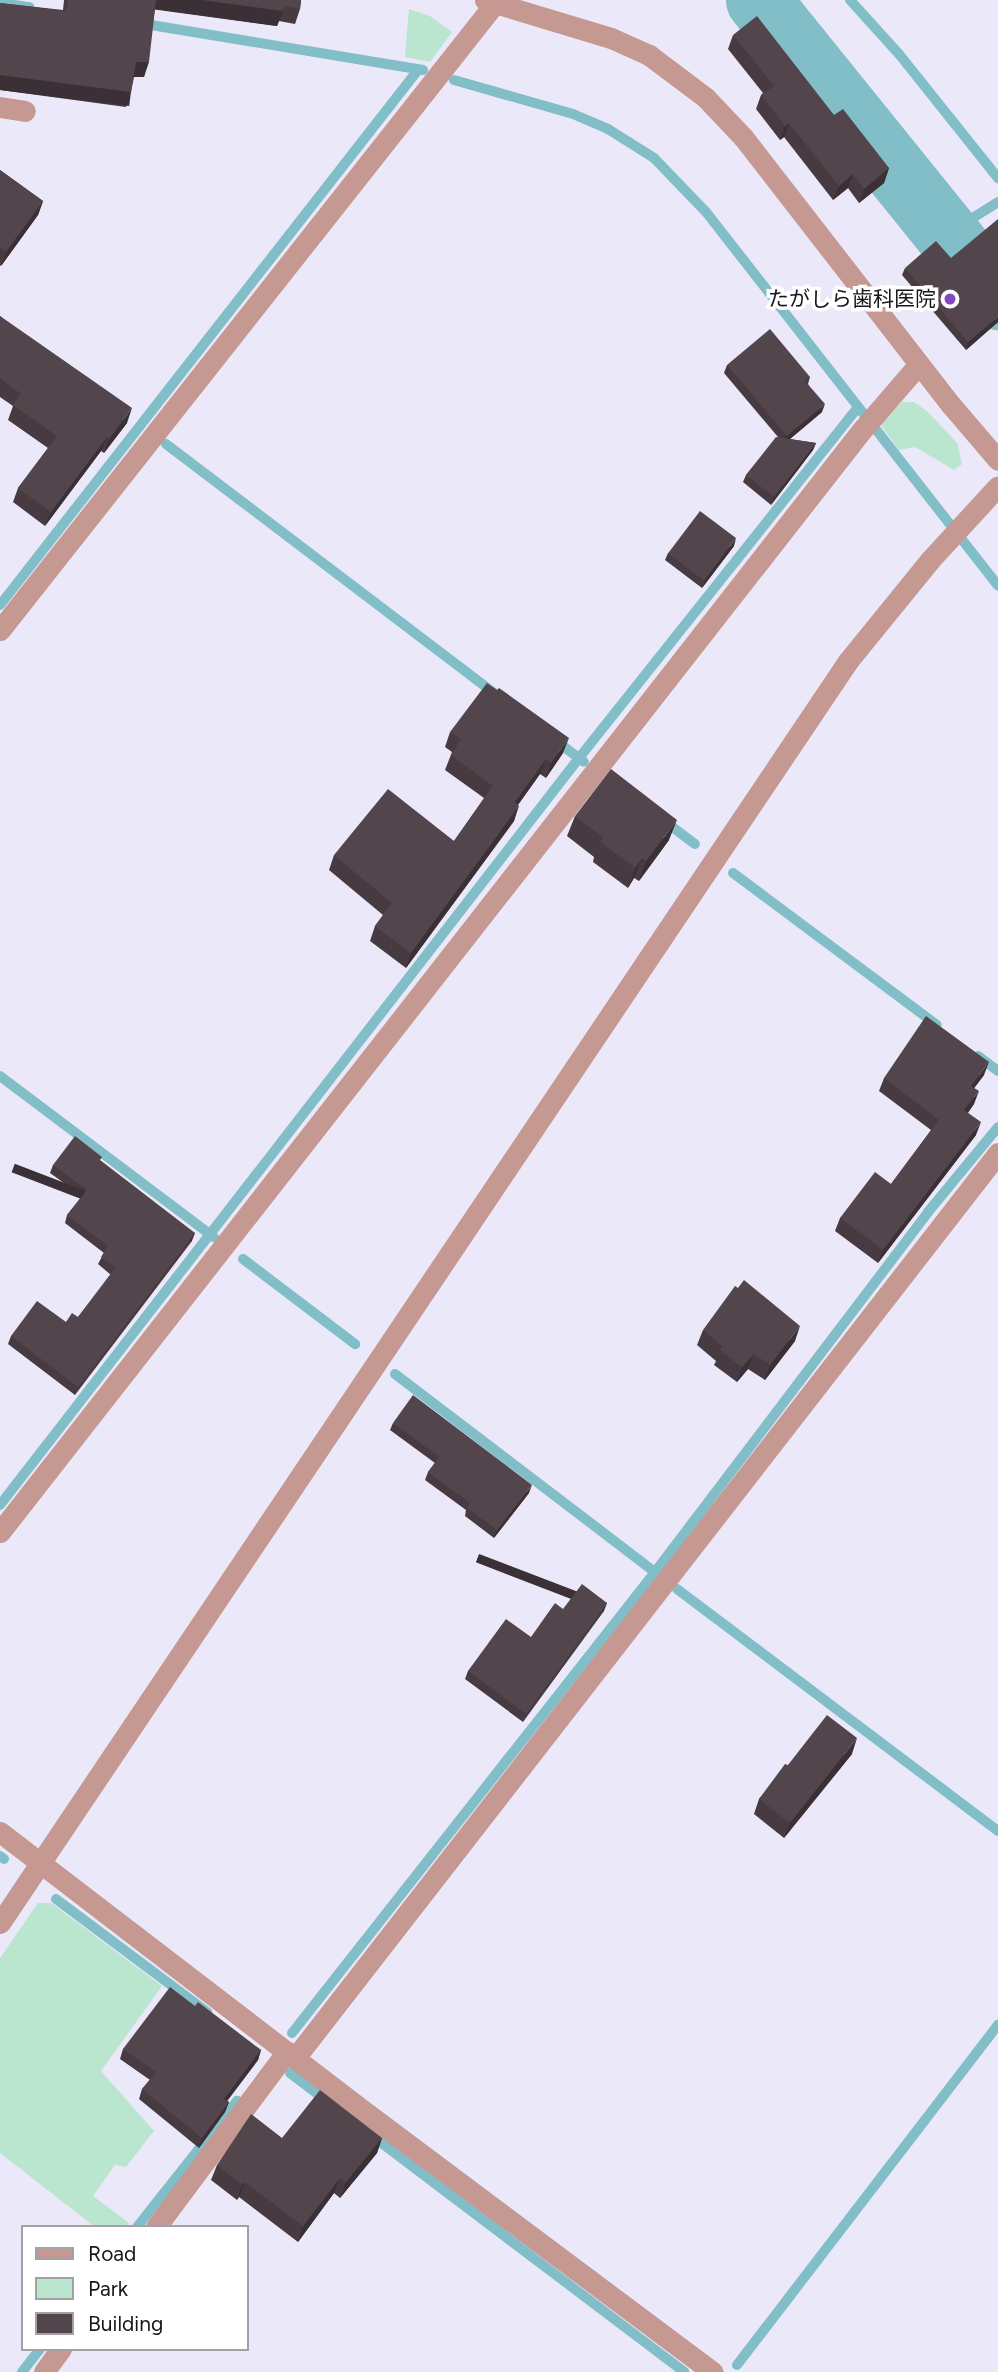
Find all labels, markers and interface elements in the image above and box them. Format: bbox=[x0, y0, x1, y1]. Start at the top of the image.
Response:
place label: たがしら歯科医院 bbox=[768, 286, 936, 312]
marker: たがしら歯科医院 bbox=[942, 291, 958, 307]
legend bbox=[21, 2225, 248, 2351]
text: Road bbox=[88, 2241, 136, 2266]
text: Park bbox=[88, 2276, 128, 2301]
text: Building bbox=[88, 2311, 163, 2336]

